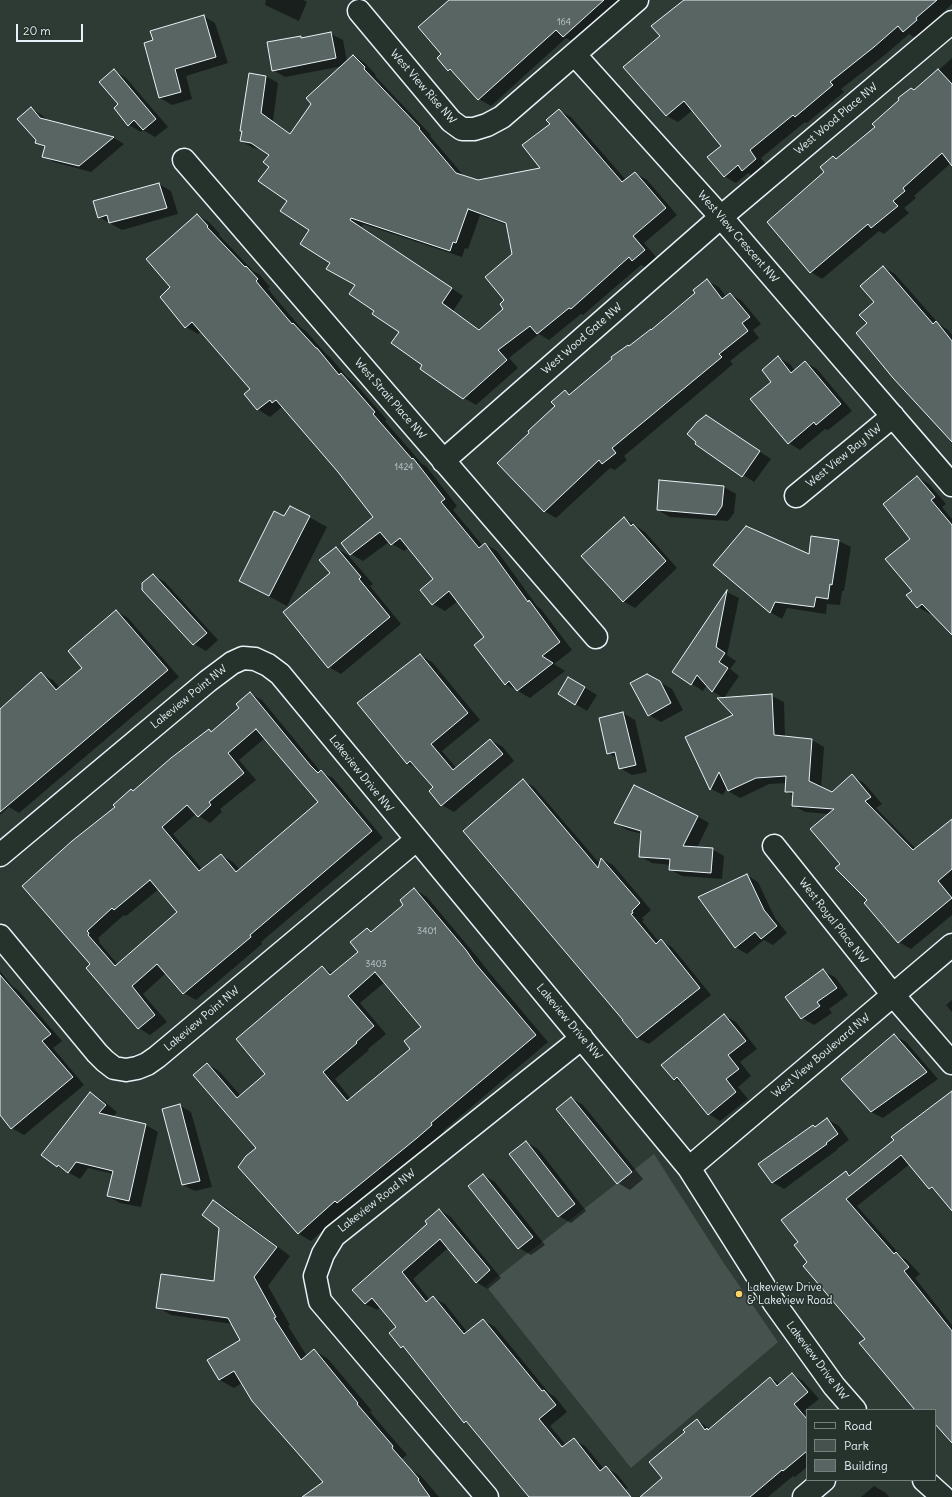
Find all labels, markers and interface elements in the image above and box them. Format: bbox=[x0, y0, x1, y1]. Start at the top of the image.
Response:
scale bar bbox=[18, 16, 85, 42]
house number: 164 bbox=[557, 17, 571, 27]
text: 20 m bbox=[23, 23, 51, 38]
street label: West View Rise NW bbox=[387, 47, 459, 127]
street label: West Wood Place NW bbox=[792, 80, 880, 158]
street label: West View Crescent NW bbox=[695, 188, 781, 286]
street label: West Wood Gate NW bbox=[539, 301, 625, 377]
street label: West Strait Place NW bbox=[351, 356, 429, 442]
street label: West View Bay NW bbox=[804, 422, 884, 490]
house number: 1424 bbox=[395, 462, 413, 472]
street label: Lakeview Point NW bbox=[148, 662, 230, 732]
street label: Lakeview Drive NW bbox=[326, 733, 396, 815]
street label: West Royal Place NW bbox=[796, 876, 870, 966]
house number: 3401 bbox=[417, 926, 437, 936]
house number: 3403 bbox=[365, 959, 387, 969]
street label: Lakeview Drive NW bbox=[533, 981, 605, 1063]
street label: Lakeview Point NW bbox=[162, 984, 242, 1054]
street label: West View Boulevard NW bbox=[769, 1011, 873, 1101]
street label: Lakeview Road NW bbox=[336, 1167, 418, 1235]
place label: Lakeview Drive & Lakeview Road bbox=[747, 1281, 832, 1307]
marker: Lakeview Drive & Lakeview Road bbox=[734, 1289, 744, 1299]
street label: Lakeview Drive NW bbox=[783, 1319, 851, 1403]
legend bbox=[806, 1409, 936, 1481]
text: Road bbox=[844, 1418, 872, 1433]
text: Park bbox=[844, 1438, 869, 1453]
text: Building bbox=[844, 1458, 888, 1473]

